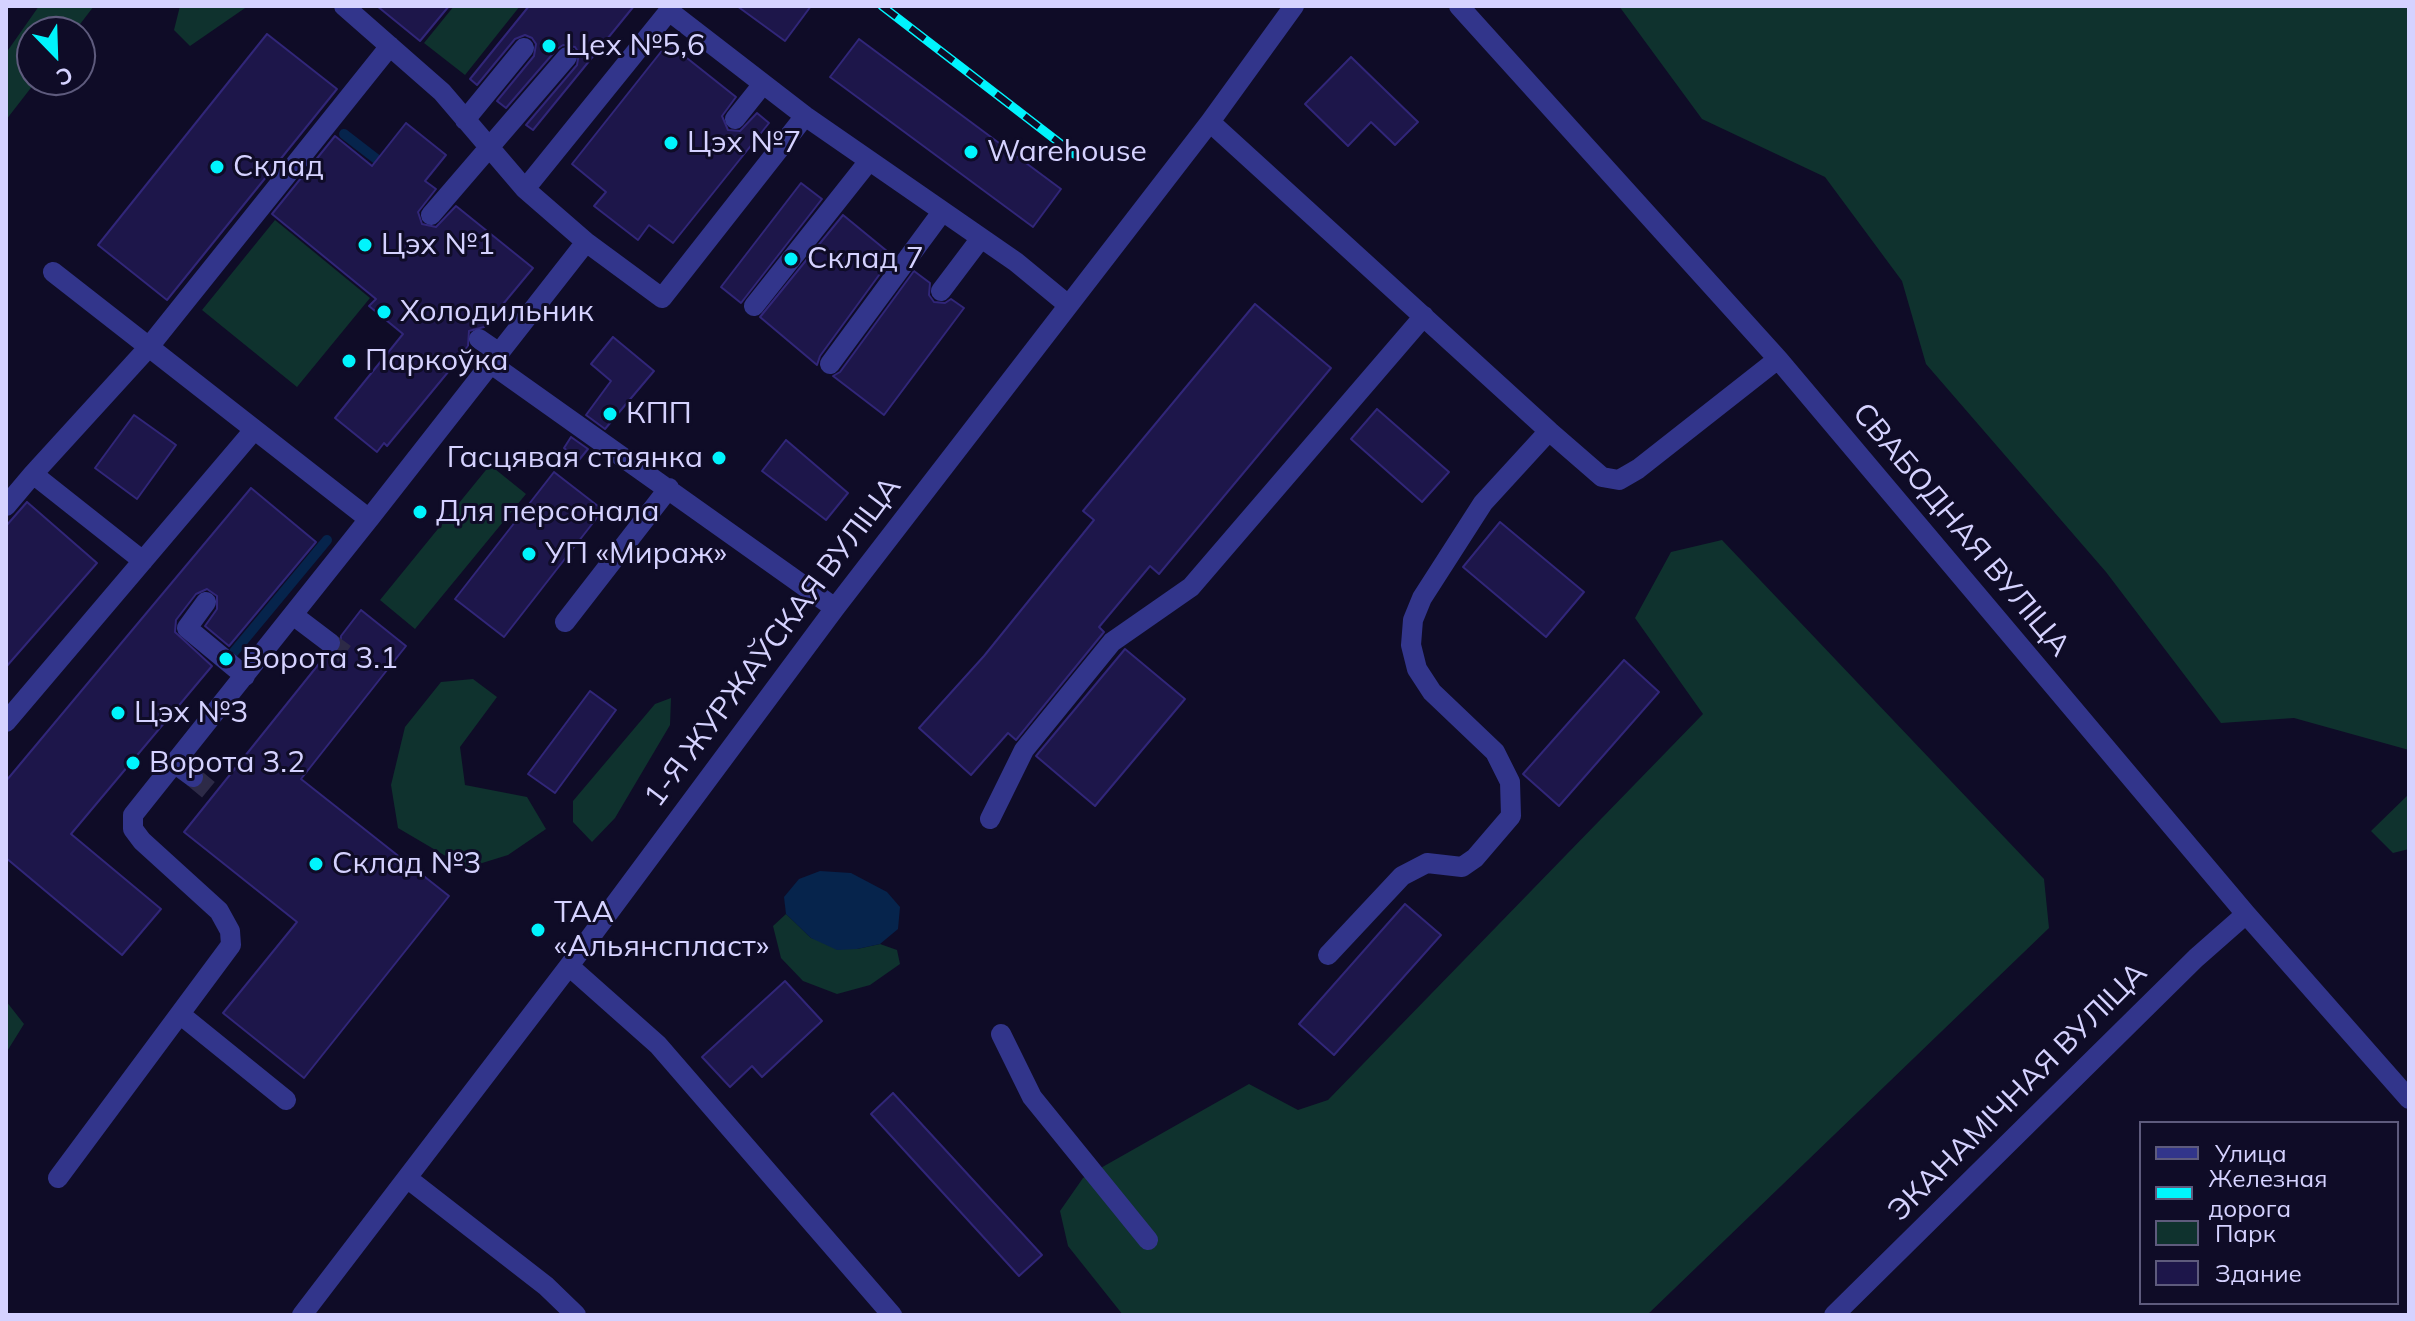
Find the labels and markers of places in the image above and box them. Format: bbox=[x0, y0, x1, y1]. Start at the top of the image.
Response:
place label: Цех №5,6 bbox=[565, 28, 705, 64]
marker: Цех №5,6 bbox=[540, 37, 558, 55]
place label: Цэх №7 bbox=[687, 125, 801, 161]
marker: Цэх №7 bbox=[662, 134, 680, 152]
place label: Warehouse bbox=[987, 134, 1147, 170]
marker: Warehouse bbox=[962, 143, 980, 161]
place label: Склад bbox=[233, 149, 324, 185]
marker: Склад bbox=[208, 158, 226, 176]
place label: Цэх №1 bbox=[381, 227, 495, 263]
marker: Цэх №1 bbox=[356, 236, 374, 254]
place label: Склад 7 bbox=[807, 241, 924, 277]
marker: Склад 7 bbox=[782, 250, 800, 268]
place label: Холодильник bbox=[400, 294, 594, 330]
marker: Холодильник bbox=[375, 303, 393, 321]
place label: Паркоўка bbox=[365, 343, 509, 379]
marker: Паркоўка bbox=[340, 352, 358, 370]
place label: КПП bbox=[626, 396, 692, 432]
marker: КПП bbox=[601, 405, 619, 423]
place label: Гасцявая стаянка bbox=[447, 440, 703, 476]
marker: Гасцявая стаянка bbox=[710, 449, 728, 467]
place label: Для персонала bbox=[436, 494, 659, 530]
marker: Для персонала bbox=[411, 503, 429, 521]
place label: УП «Мираж» bbox=[545, 536, 727, 572]
marker: УП «Мираж» bbox=[520, 545, 538, 563]
place label: Ворота 3.1 bbox=[242, 641, 398, 677]
marker: Ворота 3.1 bbox=[217, 650, 235, 668]
place label: Цэх №3 bbox=[134, 695, 248, 731]
marker: Цэх №3 bbox=[109, 704, 127, 722]
place label: Ворота 3.2 bbox=[149, 745, 305, 781]
marker: Ворота 3.2 bbox=[124, 754, 142, 772]
place label: Склад №3 bbox=[332, 846, 481, 882]
marker: Склад №3 bbox=[307, 855, 325, 873]
place label: ТАА «Альянспласт» bbox=[554, 895, 769, 966]
marker: ТАА «Альянспласт» bbox=[529, 921, 547, 939]

